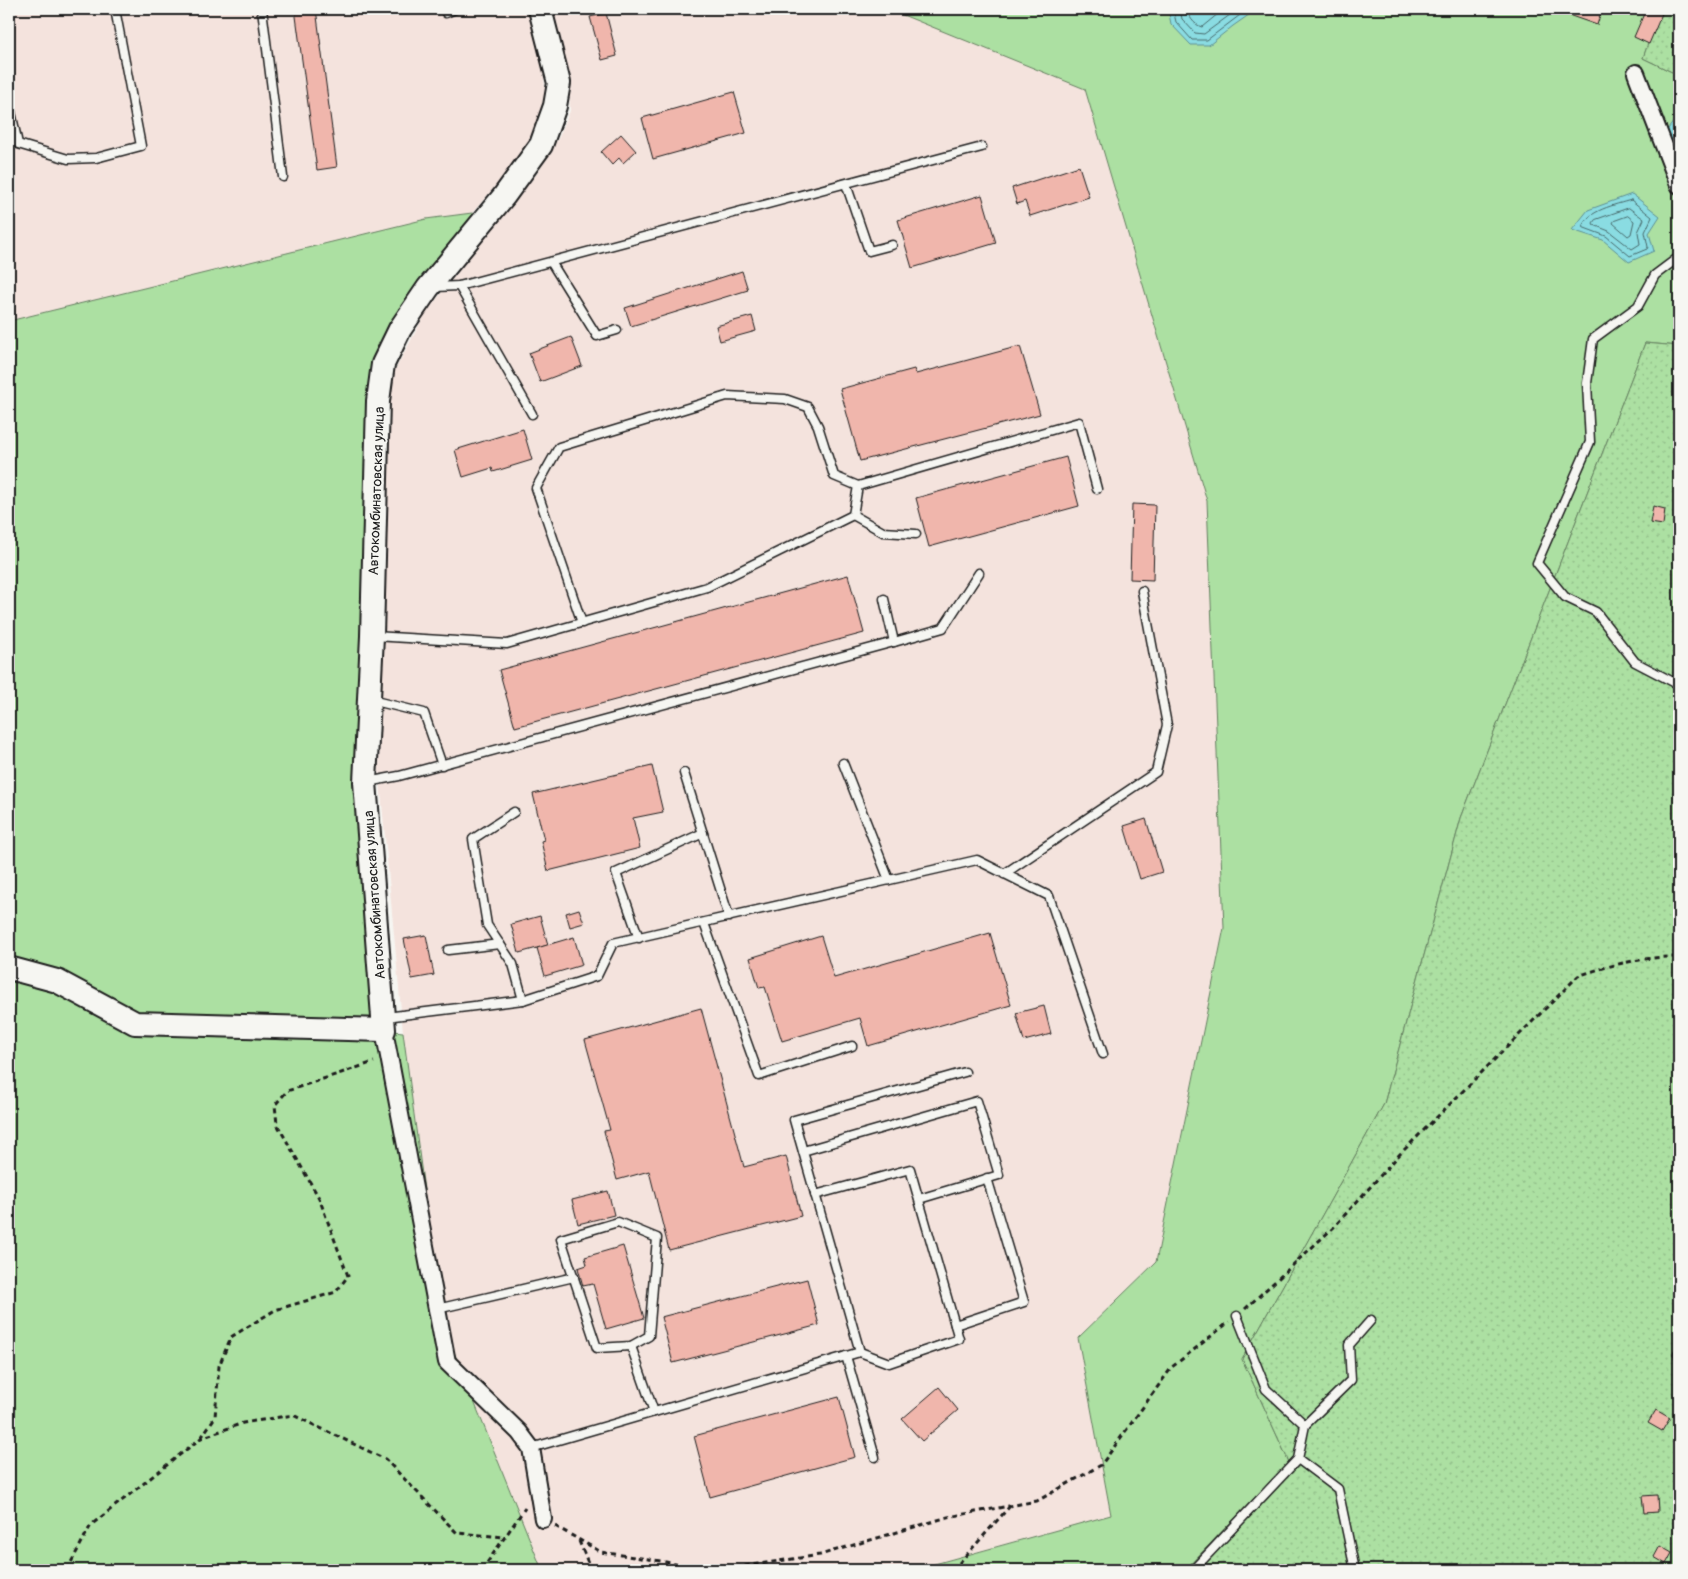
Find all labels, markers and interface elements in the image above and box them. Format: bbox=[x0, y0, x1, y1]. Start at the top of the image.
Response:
street label: Автокомбинатовская улица bbox=[365, 406, 388, 576]
street label: Автокомбинатовская улица bbox=[360, 810, 389, 980]

